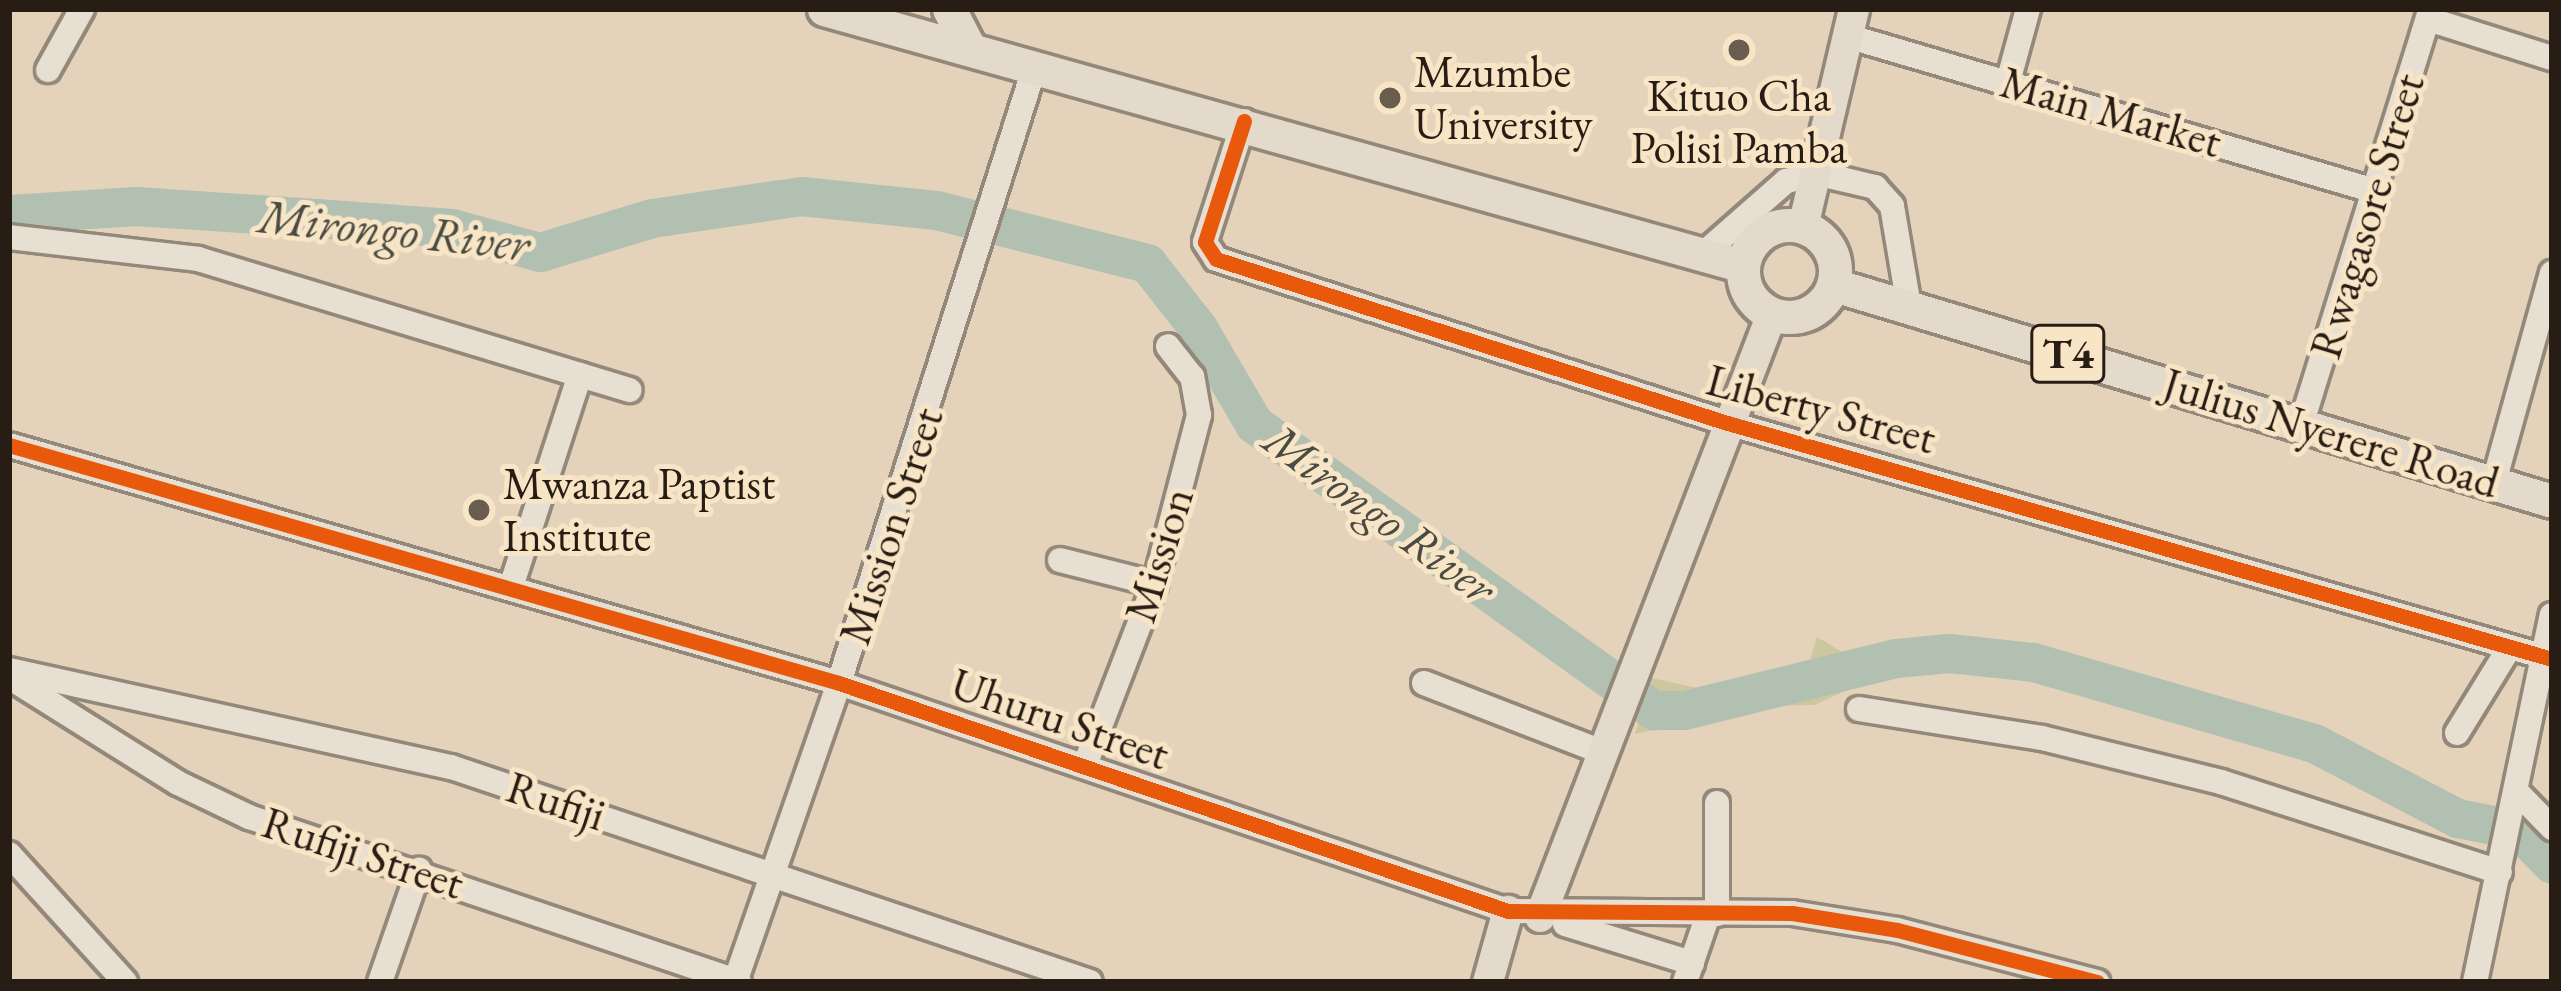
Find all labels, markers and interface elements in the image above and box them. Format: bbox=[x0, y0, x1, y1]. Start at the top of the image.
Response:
marker: Kituo Cha Polisi Pamba bbox=[1726, 37, 1752, 63]
place label: Mzumbe University bbox=[1414, 45, 1593, 151]
street label: Main Market bbox=[1995, 55, 2227, 169]
street label: Rwagasore Street bbox=[2298, 67, 2436, 365]
place label: Kituo Cha Polisi Pamba bbox=[1631, 69, 1847, 175]
marker: Mzumbe University bbox=[1377, 85, 1403, 111]
water label: Mirongo River bbox=[256, 187, 532, 273]
road number: T4 bbox=[2029, 318, 2107, 390]
street label: Liberty Street bbox=[1701, 353, 1941, 465]
street label: Julius Nyerere Road bbox=[2157, 356, 2505, 510]
street label: Mission Street bbox=[827, 401, 955, 651]
water label: Mirongo River bbox=[1253, 410, 1507, 616]
place label: Mwanza Paptist Institute bbox=[503, 457, 775, 563]
street label: Mission bbox=[1113, 481, 1205, 629]
marker: Mwanza Paptist Institute bbox=[466, 497, 492, 523]
street label: Uhuru Street bbox=[944, 657, 1176, 781]
street label: Rufiji bbox=[500, 760, 612, 842]
street label: Rufiji Street bbox=[256, 795, 470, 911]

